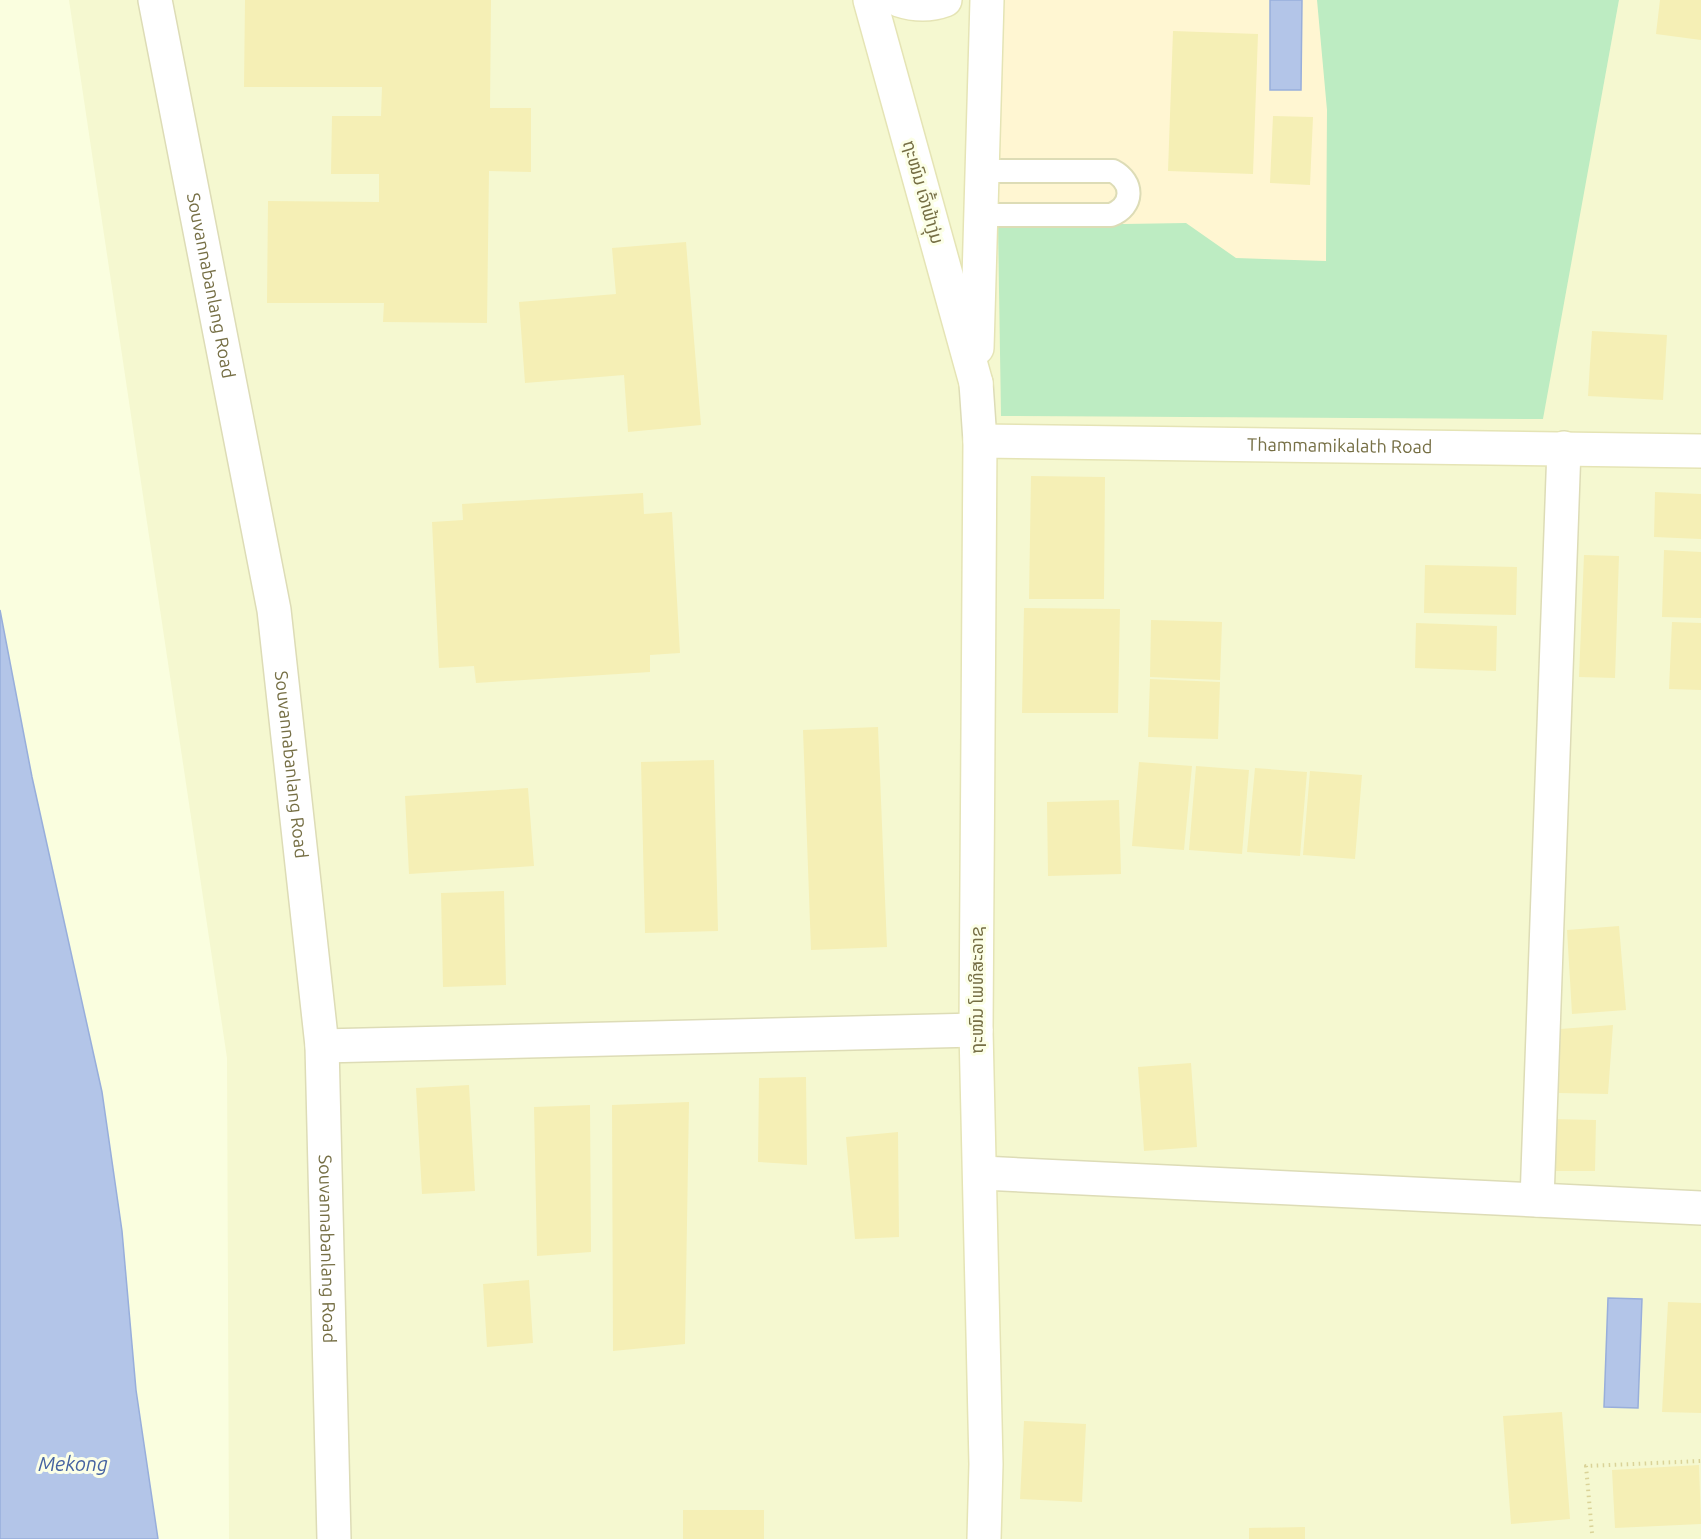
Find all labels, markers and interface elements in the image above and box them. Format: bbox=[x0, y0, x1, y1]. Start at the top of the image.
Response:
street label: ຖະໜົນ ເຈົ້າຟ້າງຸ່ມ bbox=[895, 137, 950, 247]
street label: Souvannabanlang Road bbox=[184, 191, 240, 380]
street label: Thammamikalath Road bbox=[1247, 434, 1433, 456]
street label: Souvannabanlang Road bbox=[272, 670, 312, 859]
street label: ຖະໜົນ ໂພທິສະລາຊ bbox=[966, 926, 986, 1054]
street label: Souvannabanlang Road bbox=[316, 1154, 340, 1343]
water label: Mekong bbox=[38, 1452, 108, 1475]

